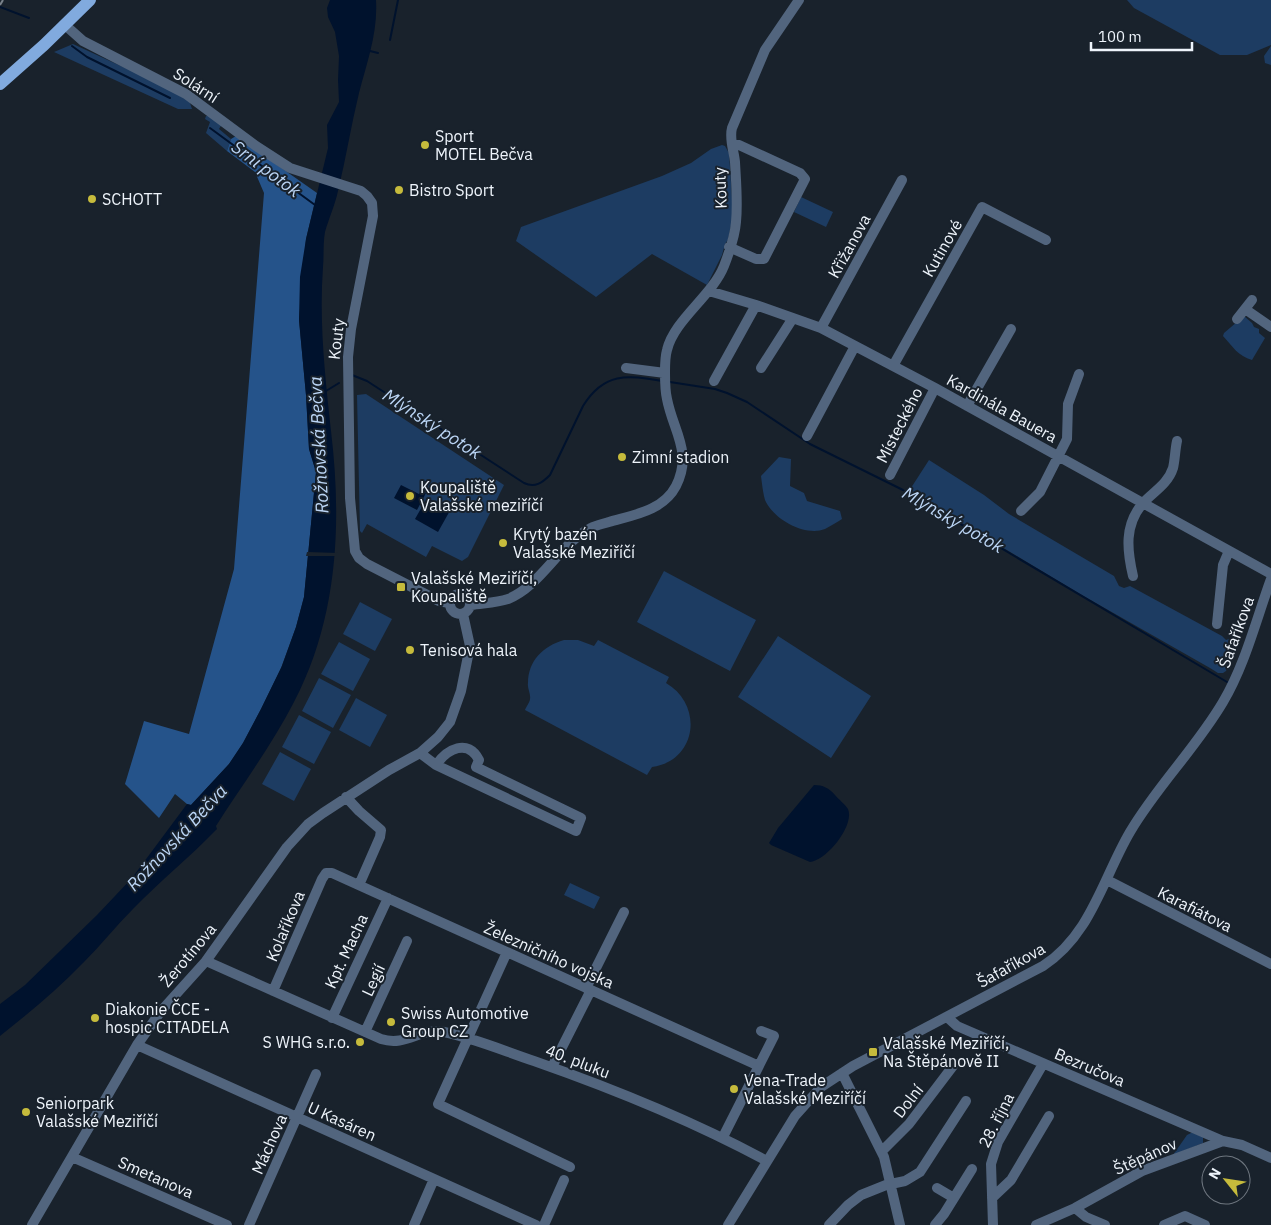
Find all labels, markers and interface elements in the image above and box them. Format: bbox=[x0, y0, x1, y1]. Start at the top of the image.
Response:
scale bar bbox=[1091, 20, 1192, 52]
text: 100 m bbox=[1098, 27, 1142, 46]
street label: Solární bbox=[170, 63, 222, 107]
place label: Sport MOTEL Bečva bbox=[435, 126, 533, 164]
water label: Srní potok bbox=[227, 135, 306, 203]
marker: Sport MOTEL Bečva bbox=[419, 139, 431, 151]
street label: Kouty bbox=[709, 167, 731, 209]
place label: Bistro Sport bbox=[409, 180, 494, 200]
marker: Bistro Sport bbox=[393, 184, 405, 196]
place label: SCHOTT bbox=[102, 189, 162, 209]
marker: SCHOTT bbox=[86, 193, 98, 205]
street label: Křižanova bbox=[823, 210, 875, 281]
street label: Kutinové bbox=[918, 215, 967, 280]
street label: Kouty bbox=[324, 317, 348, 361]
street label: Kardinála Bauera bbox=[943, 369, 1061, 447]
water label: Rožnovská Bečva bbox=[303, 376, 334, 514]
water label: Mlýnský potok bbox=[378, 383, 487, 464]
street label: Místeckého bbox=[871, 384, 927, 466]
place label: Zimní stadion bbox=[632, 447, 729, 467]
marker: Zimní stadion bbox=[616, 451, 628, 463]
place label: Koupaliště Valašské meziříčí bbox=[420, 477, 543, 515]
water label: Mlýnský potok bbox=[898, 481, 1009, 558]
marker: Koupaliště Valašské meziříčí bbox=[404, 490, 416, 502]
place label: Krytý bazén Valašské Meziříčí bbox=[513, 524, 635, 562]
marker: Krytý bazén Valašské Meziříčí bbox=[497, 537, 509, 549]
place label: Valašské Meziříčí, Koupaliště bbox=[411, 568, 537, 606]
marker: Valašské Meziříčí, Koupaliště bbox=[395, 581, 407, 593]
street label: Šafaříkova bbox=[1213, 593, 1258, 671]
place label: Tenisová hala bbox=[420, 640, 518, 660]
marker: Tenisová hala bbox=[404, 644, 416, 656]
water label: Rožnovská Bečva bbox=[121, 780, 232, 896]
street label: Karafiátova bbox=[1154, 882, 1236, 937]
street label: Kolaříkova bbox=[261, 887, 309, 964]
street label: Kpt. Macha bbox=[320, 910, 372, 992]
street label: Železničního vojska bbox=[481, 917, 617, 993]
street label: Žerotínova bbox=[156, 919, 221, 991]
street label: Šafaříkova bbox=[973, 937, 1049, 992]
street label: Legií bbox=[357, 961, 389, 999]
place label: Diakonie ČCE - hospic CITADELA bbox=[105, 998, 229, 1037]
place label: Swiss Automotive Group CZ bbox=[401, 1003, 529, 1041]
marker: Diakonie ČCE - hospic CITADELA bbox=[89, 1012, 101, 1024]
marker: Swiss Automotive Group CZ bbox=[385, 1016, 397, 1028]
place label: S WHG s.r.o. bbox=[263, 1032, 350, 1052]
place label: Valašské Meziříčí, Na Štěpánově II bbox=[883, 1033, 1009, 1071]
marker: S WHG s.r.o. bbox=[354, 1036, 366, 1048]
street label: 40. pluku bbox=[543, 1040, 613, 1082]
street label: Bezručova bbox=[1052, 1043, 1129, 1091]
marker: Valašské Meziříčí, Na Štěpánově II bbox=[867, 1046, 879, 1058]
place label: Vena-Trade Valašské Meziříčí bbox=[744, 1070, 866, 1108]
street label: Dolní bbox=[889, 1080, 927, 1122]
marker: Vena-Trade Valašské Meziříčí bbox=[728, 1083, 740, 1095]
street label: 28. října bbox=[974, 1089, 1018, 1151]
place label: Seniorpark Valašské Meziříčí bbox=[36, 1093, 158, 1131]
street label: U Kasáren bbox=[305, 1097, 379, 1145]
marker: Seniorpark Valašské Meziříčí bbox=[20, 1106, 32, 1118]
street label: Máchova bbox=[247, 1110, 291, 1177]
street label: Štěpánov bbox=[1110, 1132, 1180, 1179]
street label: Smetanova bbox=[115, 1152, 197, 1203]
north arrow bbox=[1201, 1155, 1251, 1205]
text: N bbox=[1204, 1165, 1225, 1182]

